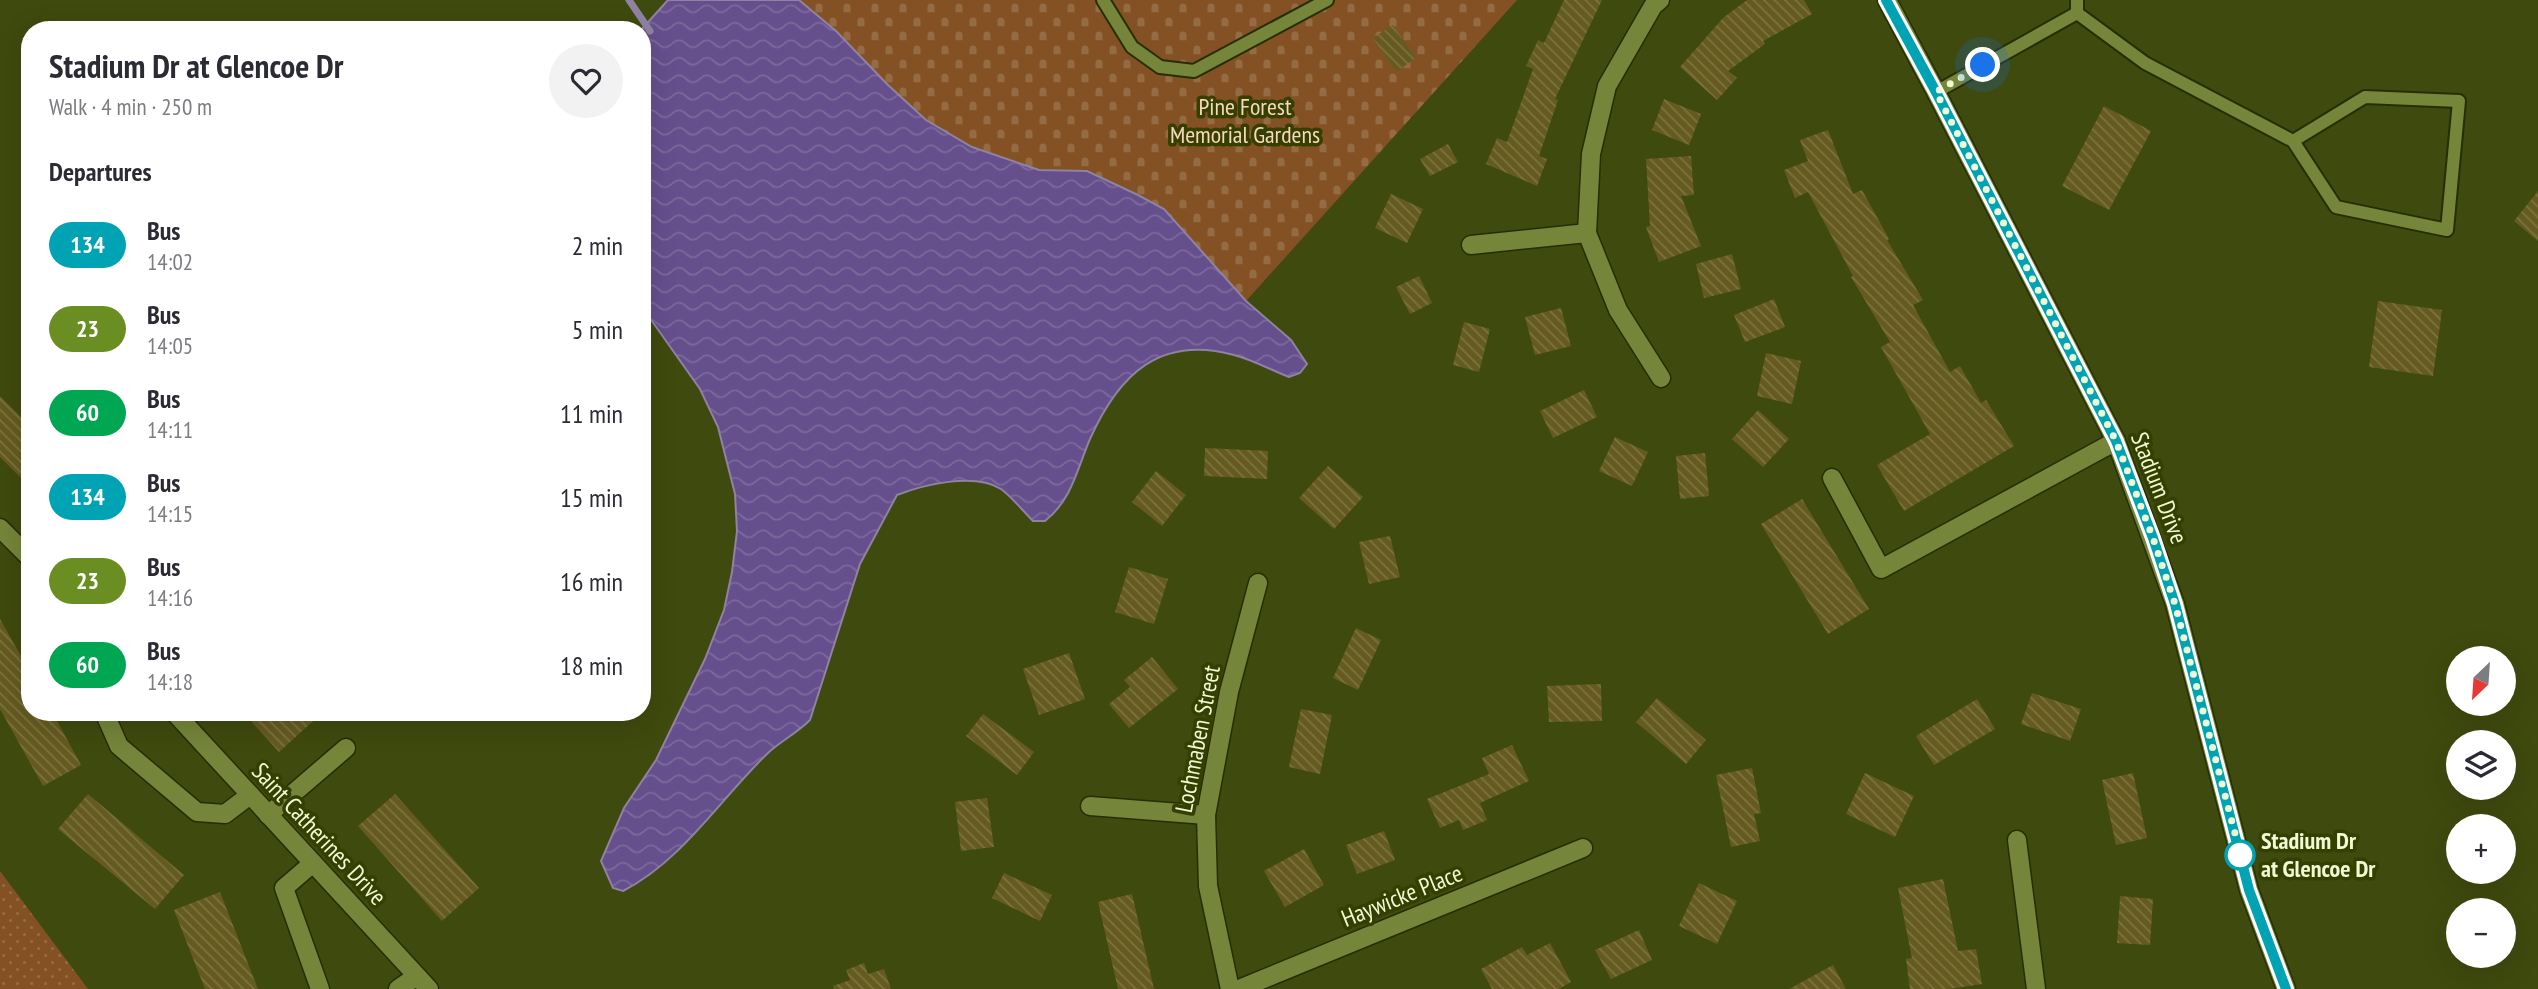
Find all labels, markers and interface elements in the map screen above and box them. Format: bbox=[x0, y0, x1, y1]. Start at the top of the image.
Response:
text: Stadium Dr at Glencoe Dr bbox=[49, 44, 343, 87]
button: heart bbox=[549, 44, 623, 118]
your location bbox=[1965, 47, 2000, 82]
park label: Pine Forest Memorial Gardens bbox=[1170, 91, 1320, 150]
text: Walk · 4 min · 250 m bbox=[49, 92, 212, 121]
text: Departures bbox=[49, 155, 152, 188]
text: Bus bbox=[147, 214, 180, 247]
text: 134 bbox=[70, 229, 105, 260]
text: 2 min bbox=[572, 229, 623, 262]
text: 14:02 bbox=[147, 247, 193, 276]
text: Bus bbox=[147, 298, 180, 331]
text: 23 bbox=[76, 313, 99, 344]
text: 5 min bbox=[572, 313, 623, 346]
text: 14:05 bbox=[147, 331, 193, 360]
text: Bus bbox=[147, 382, 180, 415]
text: 60 bbox=[76, 397, 99, 428]
text: 11 min bbox=[560, 397, 623, 430]
text: 14:11 bbox=[147, 415, 193, 444]
street label: Stadium Drive bbox=[2124, 428, 2195, 548]
text: Bus bbox=[147, 466, 180, 499]
text: 134 bbox=[70, 481, 105, 512]
text: 15 min bbox=[560, 481, 623, 514]
text: 14:15 bbox=[147, 499, 193, 528]
text: Bus bbox=[147, 550, 180, 583]
text: 23 bbox=[76, 565, 99, 596]
text: 16 min bbox=[560, 565, 623, 598]
text: 14:16 bbox=[147, 583, 193, 612]
text: Bus bbox=[147, 634, 180, 667]
north arrow bbox=[2446, 646, 2516, 716]
map controls bbox=[2446, 646, 2516, 968]
text: 60 bbox=[76, 649, 99, 680]
text: 18 min bbox=[560, 649, 623, 682]
street label: Lochmaben Street bbox=[1168, 662, 1227, 815]
text: 14:18 bbox=[147, 667, 193, 696]
button: layers bbox=[2446, 730, 2516, 800]
street label: Saint Catherines Drive bbox=[245, 756, 393, 911]
button: + bbox=[2446, 814, 2516, 884]
place label: Stadium Dr at Glencoe Dr bbox=[2261, 825, 2376, 884]
marker: Stadium Dr at Glencoe Dr bbox=[2225, 840, 2255, 870]
street label: Haywicke Place bbox=[1337, 857, 1467, 934]
button: − bbox=[2446, 898, 2516, 968]

